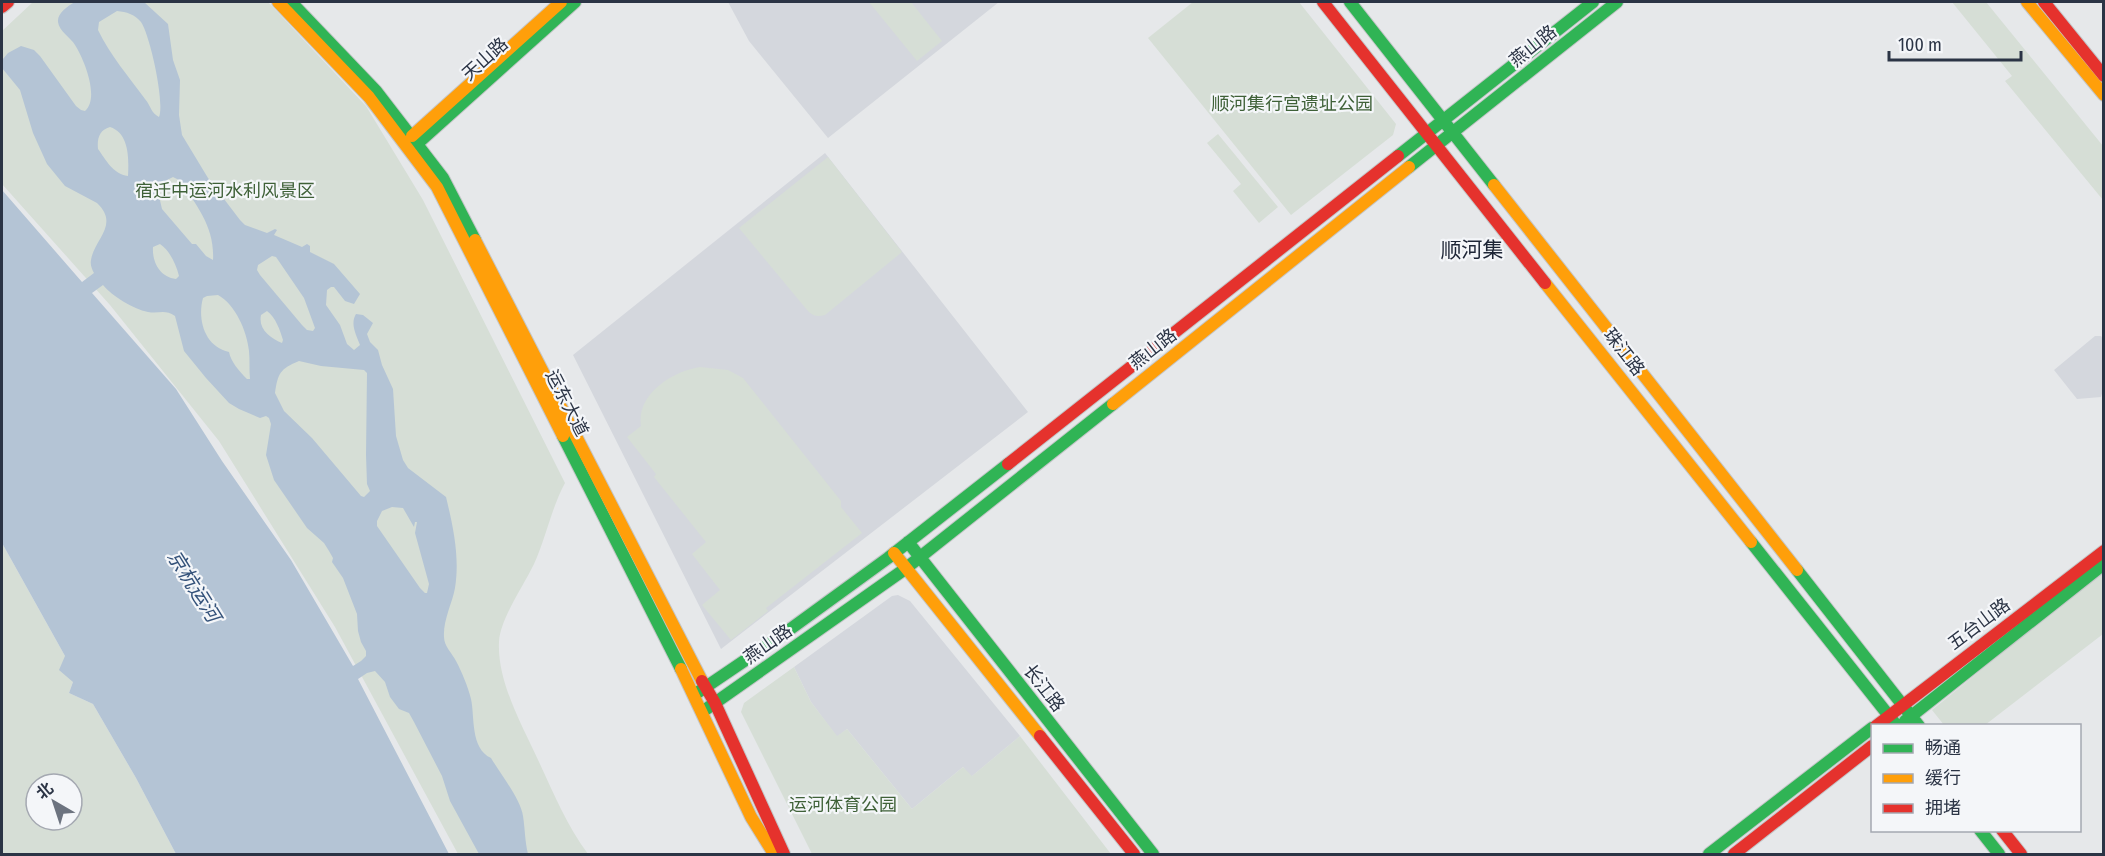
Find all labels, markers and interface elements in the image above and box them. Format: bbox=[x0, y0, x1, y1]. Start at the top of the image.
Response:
street label: 燕山路 bbox=[1505, 20, 1561, 72]
scale bar bbox=[1889, 24, 2021, 62]
street label: 天山路 bbox=[458, 33, 512, 85]
text: 100 m bbox=[1898, 34, 1942, 56]
park label: 顺河集行宫遗址公园 bbox=[1211, 93, 1373, 115]
park label: 宿迁中运河水利风景区 bbox=[135, 180, 315, 202]
district label: 顺河集 bbox=[1441, 237, 1504, 263]
street label: 燕山路 bbox=[1125, 324, 1181, 374]
street label: 珠江路 bbox=[1599, 324, 1649, 380]
street label: 运东大道 bbox=[541, 366, 593, 440]
water label: 京杭运河 bbox=[163, 546, 227, 630]
street label: 五台山路 bbox=[1944, 594, 2014, 654]
street label: 燕山路 bbox=[740, 620, 796, 668]
street label: 长江路 bbox=[1019, 660, 1069, 716]
legend bbox=[1871, 724, 2081, 832]
text: 畅通 bbox=[1925, 737, 1961, 759]
text: 缓行 bbox=[1925, 767, 1961, 789]
north arrow bbox=[24, 772, 84, 832]
text: 北 bbox=[33, 778, 57, 803]
park label: 运河体育公园 bbox=[789, 794, 897, 816]
text: 拥堵 bbox=[1925, 797, 1961, 819]

